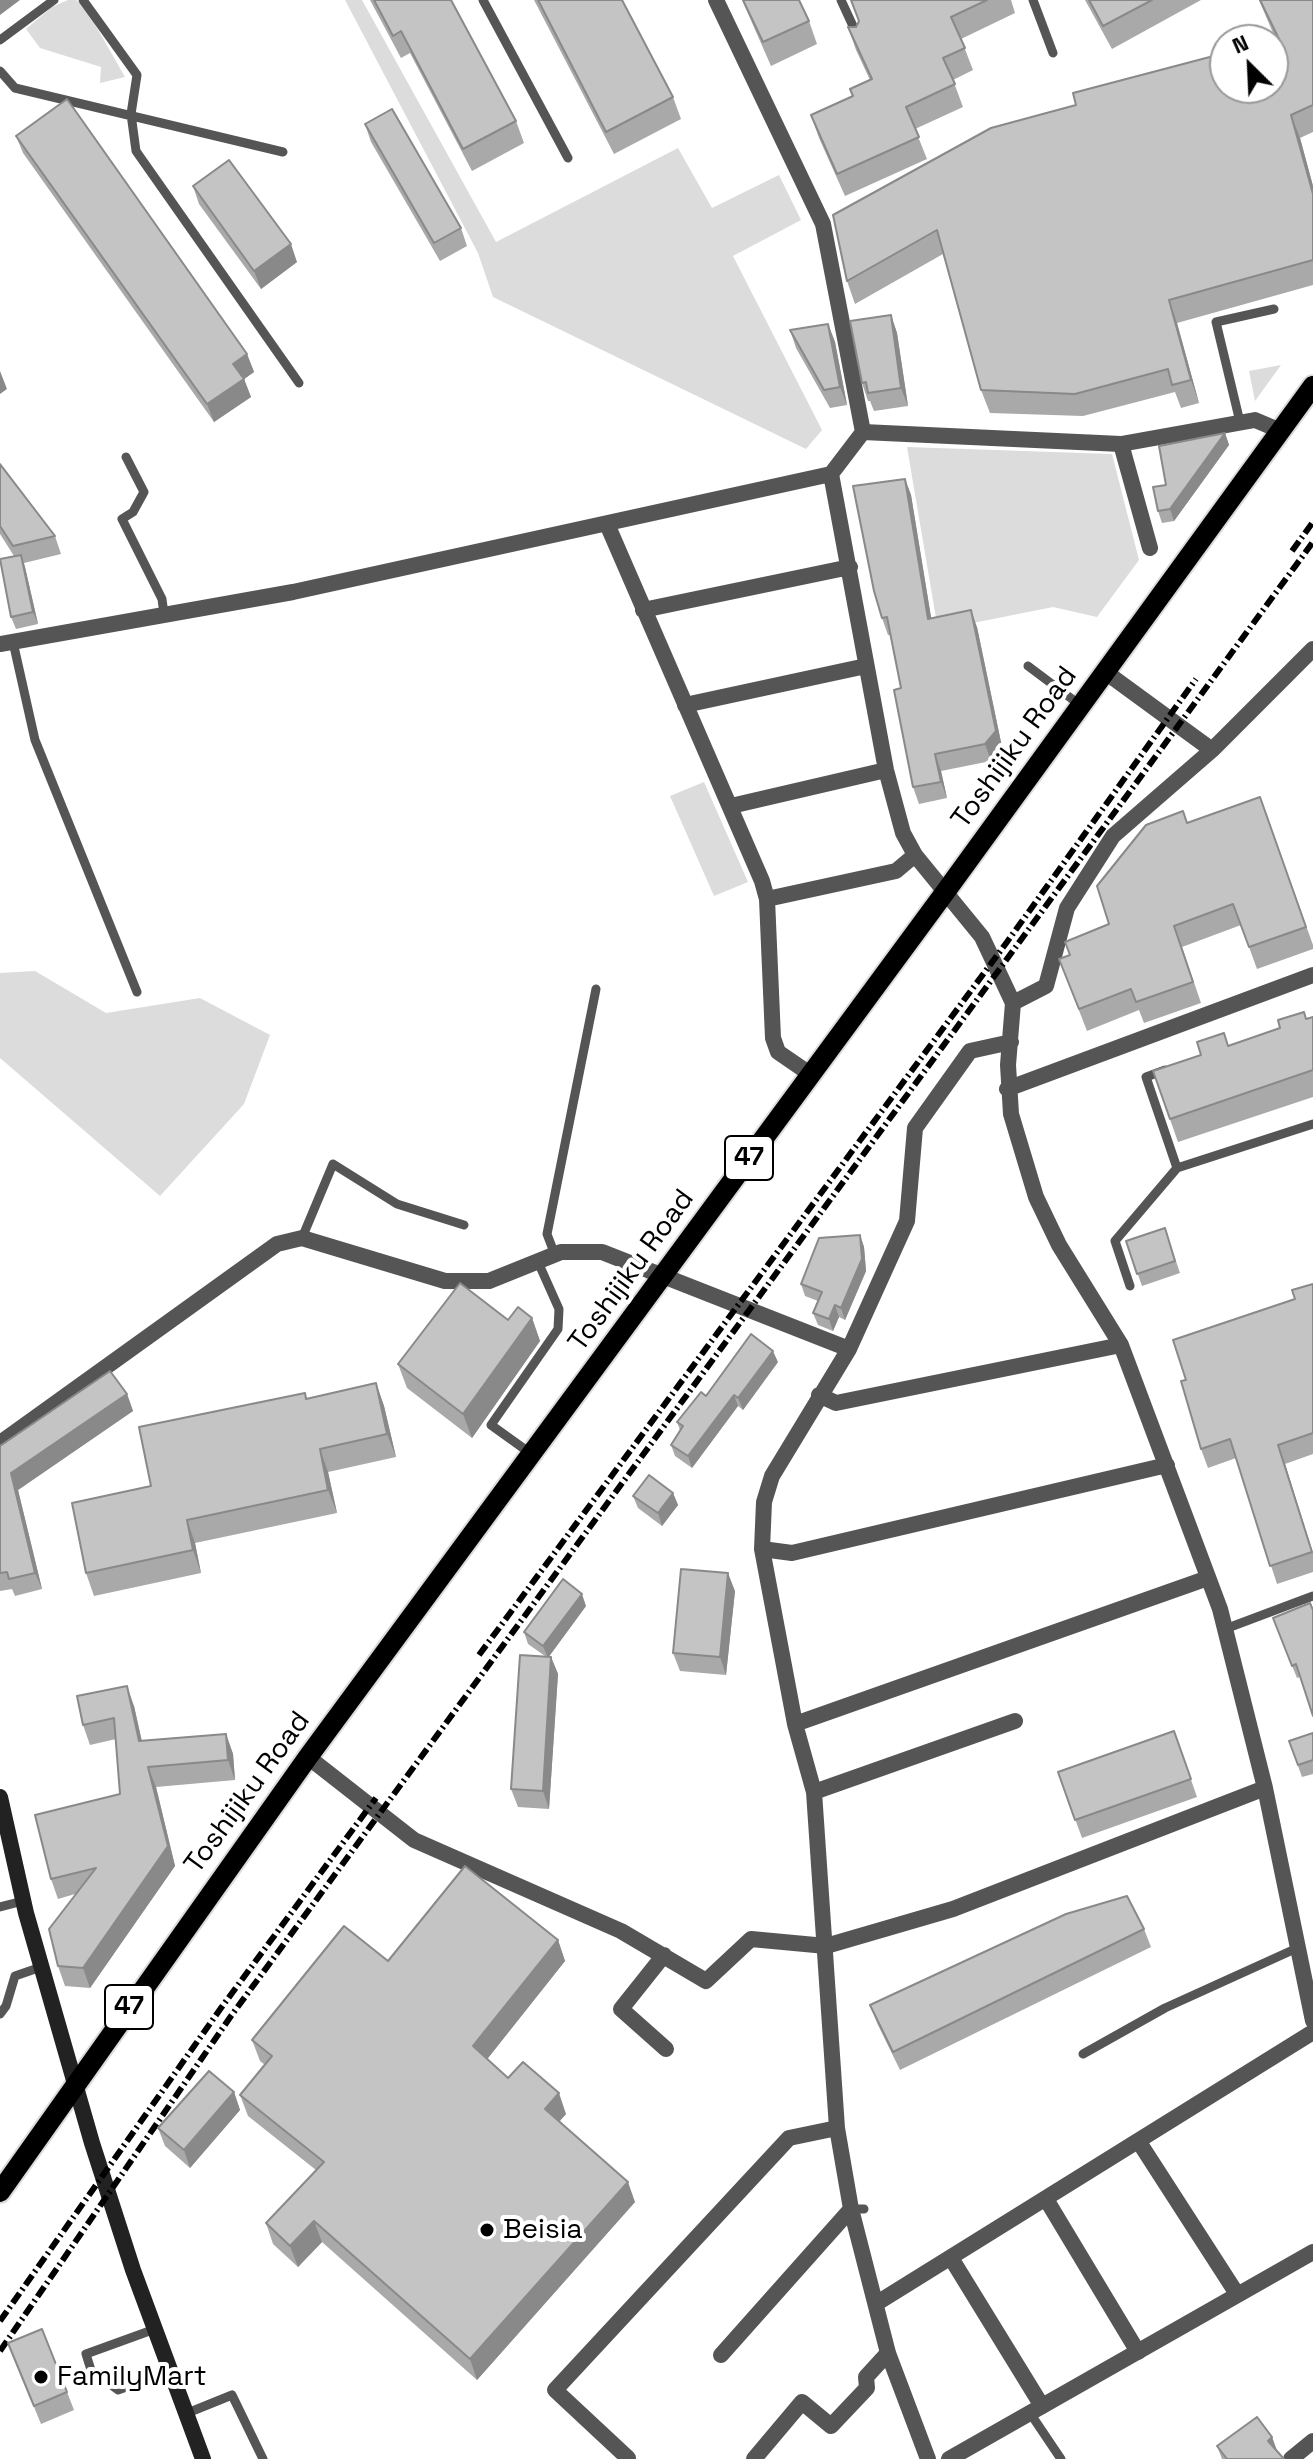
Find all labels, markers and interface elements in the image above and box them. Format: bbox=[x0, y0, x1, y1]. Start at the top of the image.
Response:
north arrow bbox=[1209, 24, 1289, 104]
text: N bbox=[1228, 28, 1252, 60]
street label: Toshijiku Road bbox=[945, 661, 1085, 835]
road number: 47 bbox=[725, 1136, 773, 1180]
street label: Toshijiku Road bbox=[562, 1184, 702, 1358]
street label: Toshijiku Road bbox=[178, 1706, 318, 1880]
road number: 47 bbox=[105, 1985, 153, 2029]
place label: Beisia bbox=[503, 2213, 583, 2247]
marker: Beisia bbox=[478, 2221, 496, 2239]
place label: FamilyMart bbox=[57, 2360, 207, 2394]
marker: FamilyMart bbox=[32, 2368, 50, 2386]

